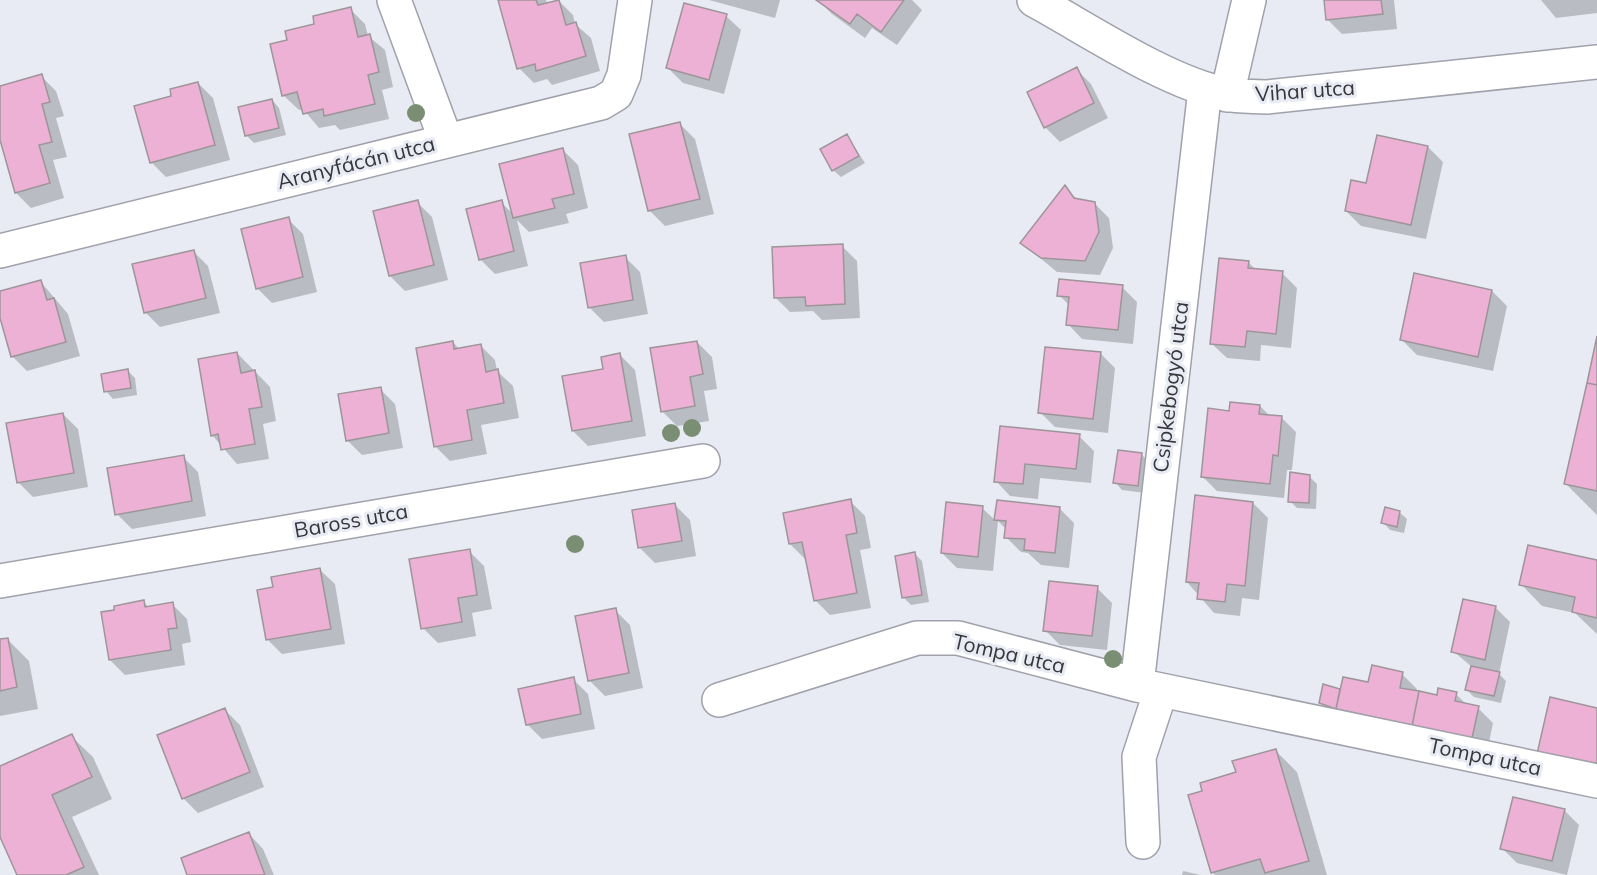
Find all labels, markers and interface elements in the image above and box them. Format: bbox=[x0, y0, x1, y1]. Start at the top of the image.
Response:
street label: Vihar utca bbox=[1254, 74, 1356, 106]
street label: Aranyfácán utca bbox=[274, 130, 437, 194]
street label: Csipkebogyó utca bbox=[1147, 300, 1193, 474]
street label: Baross utca bbox=[292, 497, 410, 543]
street label: Tompa utca bbox=[951, 627, 1068, 679]
street label: Tompa utca bbox=[1427, 731, 1544, 781]

